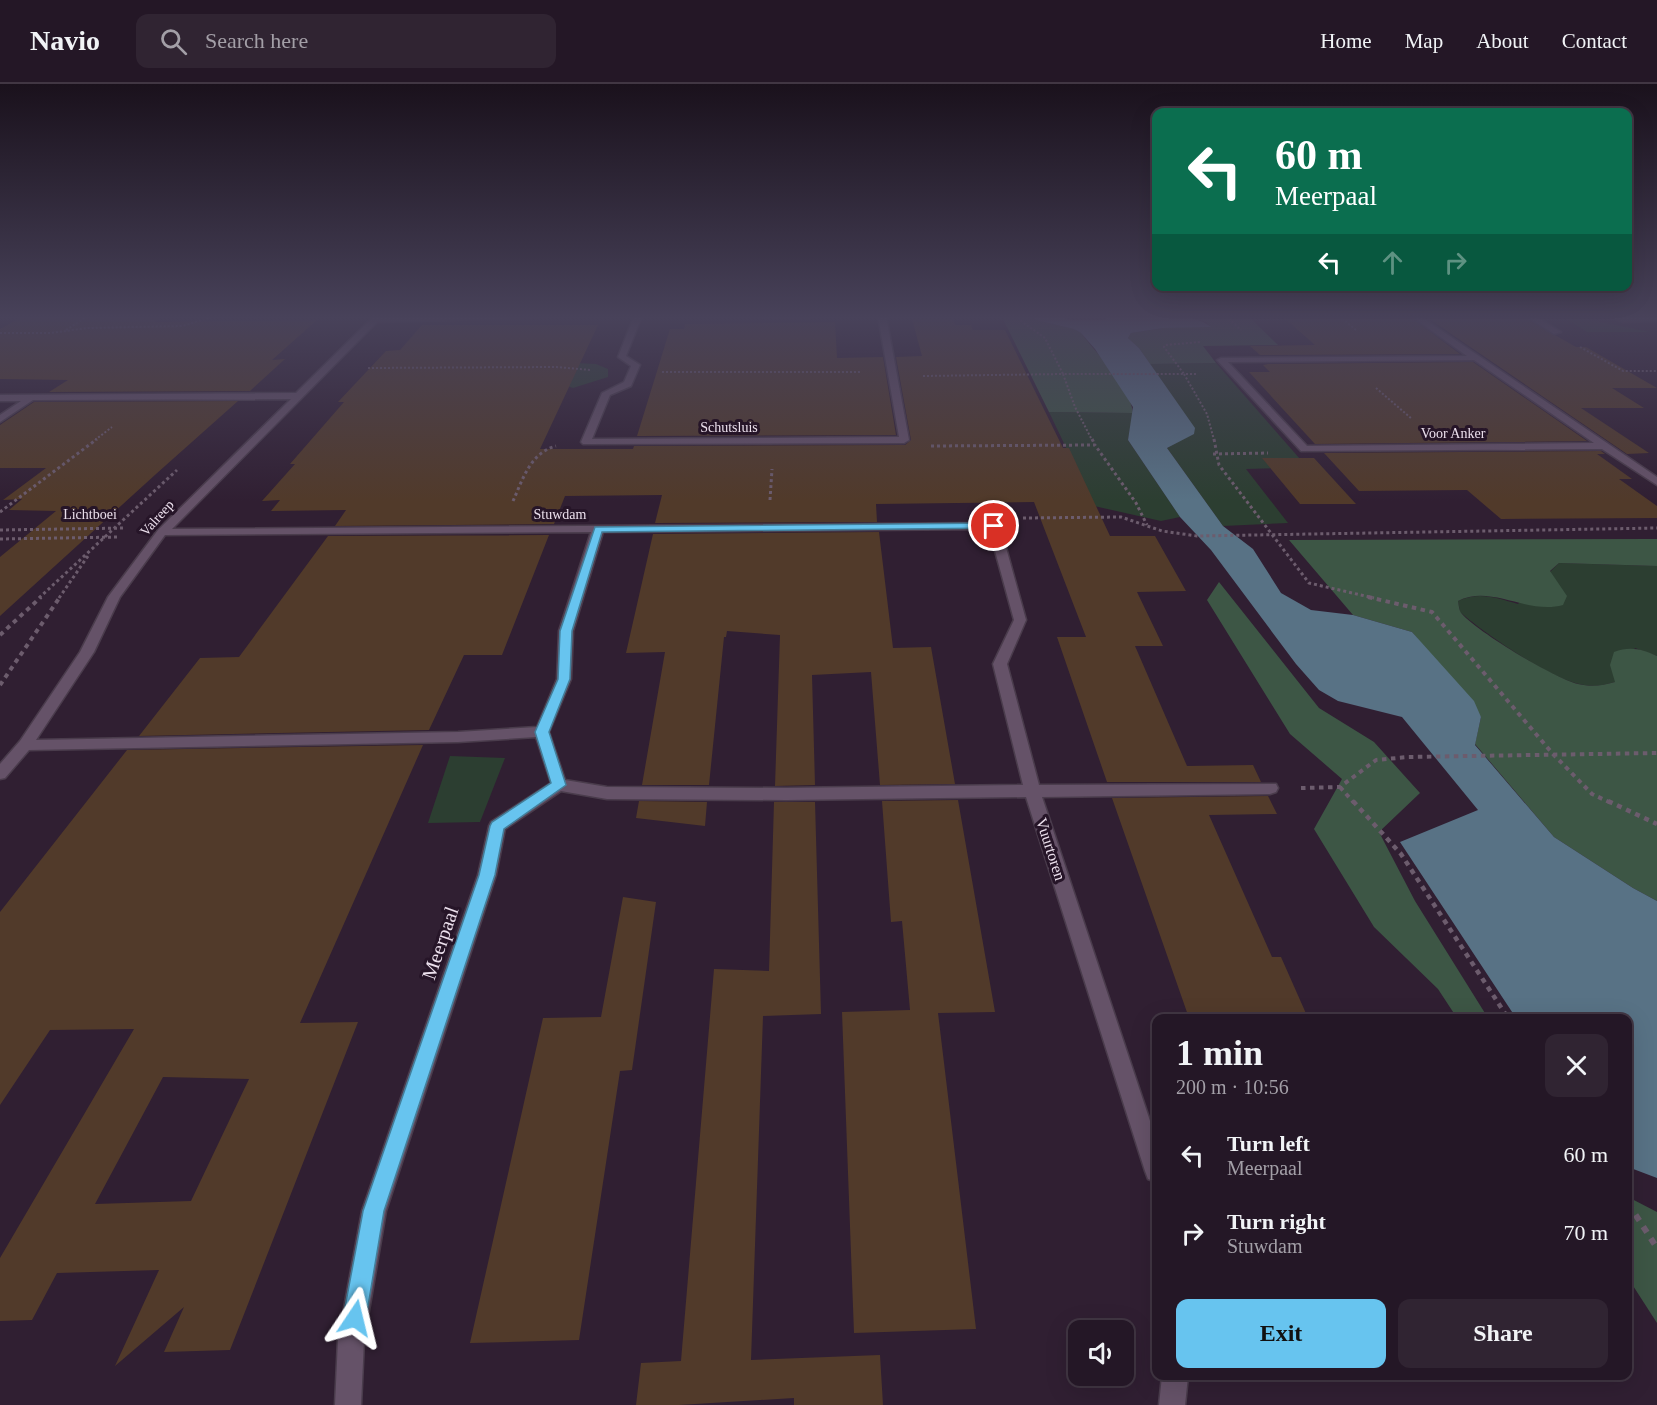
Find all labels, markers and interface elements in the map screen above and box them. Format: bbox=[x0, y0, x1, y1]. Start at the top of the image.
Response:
search box bbox=[136, 14, 556, 68]
text: Navio bbox=[30, 25, 100, 56]
icon: search bbox=[157, 25, 190, 58]
text: Search here bbox=[205, 28, 308, 53]
text: Home bbox=[1320, 29, 1372, 53]
text: Map bbox=[1405, 29, 1443, 53]
text: About bbox=[1476, 29, 1529, 53]
text: Contact bbox=[1562, 29, 1627, 53]
icon: left bbox=[1176, 132, 1254, 210]
text: 60 m bbox=[1275, 132, 1363, 178]
text: Meerpaal bbox=[1275, 181, 1377, 211]
icon: left bbox=[1313, 246, 1346, 279]
icon: ahead bbox=[1376, 246, 1409, 279]
icon: right bbox=[1439, 246, 1472, 279]
street label: Schutsluis bbox=[700, 420, 758, 435]
street label: Voor Anker bbox=[1421, 426, 1486, 441]
street label: Valreep bbox=[137, 497, 177, 539]
pin bbox=[968, 500, 1019, 551]
street label: Lichtboei bbox=[63, 507, 117, 522]
street label: Stuwdam bbox=[534, 507, 587, 522]
icon: arrive bbox=[977, 509, 1010, 542]
street label: Vuurtoren bbox=[1033, 816, 1069, 882]
street label: Meerpaal bbox=[417, 903, 464, 983]
text: 1 min bbox=[1176, 1033, 1263, 1073]
button: close bbox=[1545, 1034, 1608, 1097]
text: 200 m · 10:56 bbox=[1176, 1076, 1289, 1098]
text: Turn left bbox=[1227, 1131, 1310, 1156]
icon: left bbox=[1176, 1139, 1209, 1172]
text: 60 m bbox=[1563, 1142, 1608, 1167]
text: Meerpaal bbox=[1227, 1157, 1303, 1179]
text: Turn right bbox=[1227, 1209, 1326, 1234]
icon: right bbox=[1176, 1217, 1209, 1250]
text: 70 m bbox=[1563, 1220, 1608, 1245]
text: Stuwdam bbox=[1227, 1235, 1303, 1257]
position arrow bbox=[323, 1286, 387, 1350]
button: Exit bbox=[1176, 1299, 1386, 1368]
button: Share bbox=[1398, 1299, 1608, 1368]
map controls bbox=[1068, 1320, 1134, 1386]
button: sound bbox=[1068, 1320, 1134, 1386]

